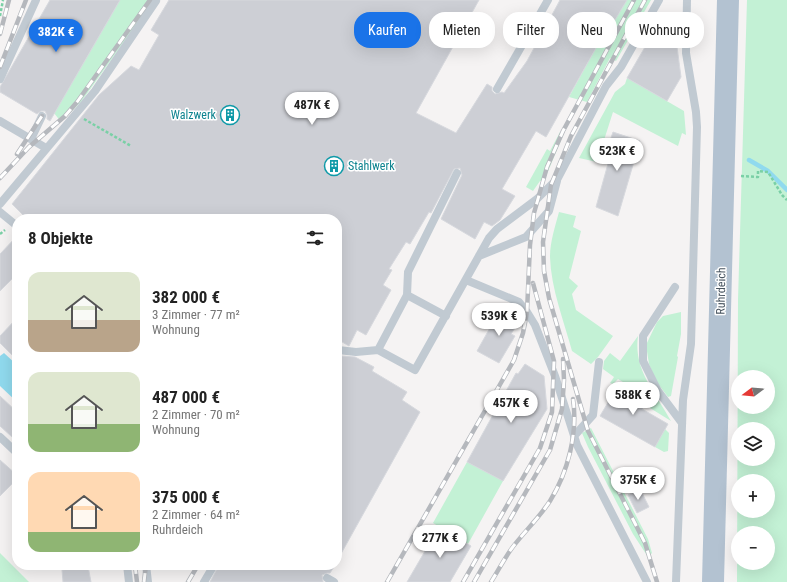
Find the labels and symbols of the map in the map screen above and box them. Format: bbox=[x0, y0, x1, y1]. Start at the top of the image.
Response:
pin: 382K € bbox=[23, 19, 89, 53]
pin: 487K € bbox=[279, 92, 345, 126]
building icon: Walzwerk bbox=[219, 104, 241, 126]
place label: Walzwerk bbox=[171, 108, 217, 122]
pin: 523K € bbox=[584, 138, 650, 172]
building icon: Stahlwerk bbox=[323, 155, 345, 177]
place label: Stahlwerk bbox=[348, 159, 395, 173]
street label: Ruhrdeich bbox=[714, 267, 728, 315]
pin: 539K € bbox=[466, 303, 532, 337]
north arrow bbox=[731, 370, 775, 414]
pin: 588K € bbox=[600, 382, 666, 416]
pin: 457K € bbox=[478, 390, 544, 424]
pin: 375K € bbox=[605, 467, 671, 501]
pin: 277K € bbox=[407, 525, 473, 559]

